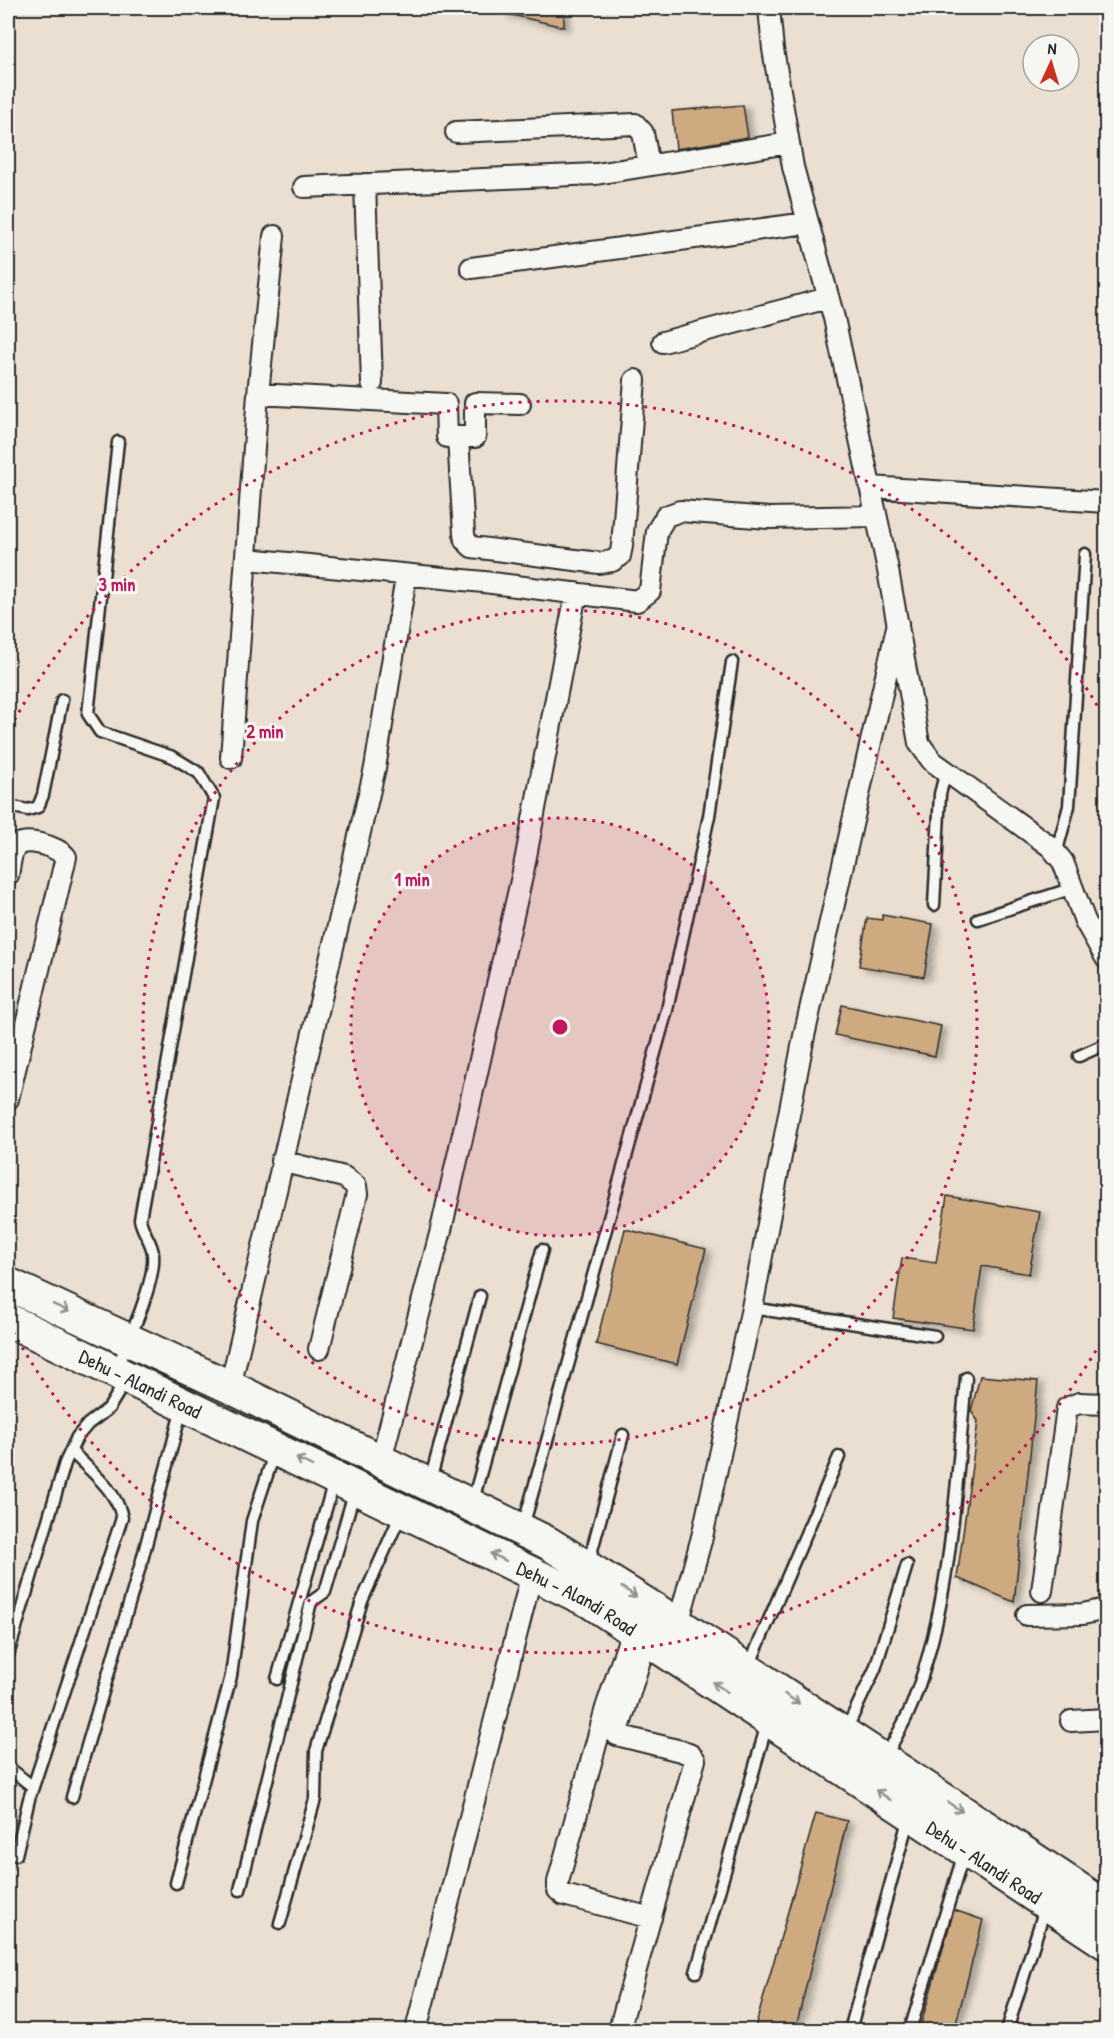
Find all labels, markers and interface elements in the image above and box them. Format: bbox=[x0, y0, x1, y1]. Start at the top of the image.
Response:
north arrow bbox=[1021, 33, 1081, 93]
text: N bbox=[1047, 37, 1058, 59]
text: 3 min bbox=[99, 572, 135, 597]
text: 2 min bbox=[247, 719, 283, 744]
text: 1 min bbox=[394, 867, 430, 892]
centre of rings bbox=[550, 1017, 570, 1037]
one-way arrow bbox=[51, 1303, 69, 1315]
street label: Dehu - Alandi Road bbox=[75, 1342, 206, 1425]
one-way arrow bbox=[296, 1456, 314, 1468]
one-way arrow bbox=[490, 1550, 508, 1562]
street label: Dehu - Alandi Road bbox=[512, 1554, 642, 1642]
one-way arrow bbox=[620, 1587, 637, 1599]
one-way arrow bbox=[713, 1681, 729, 1693]
one-way arrow bbox=[783, 1694, 800, 1706]
one-way arrow bbox=[875, 1789, 891, 1801]
one-way arrow bbox=[946, 1801, 963, 1813]
street label: Dehu - Alandi Road bbox=[921, 1814, 1047, 1910]

